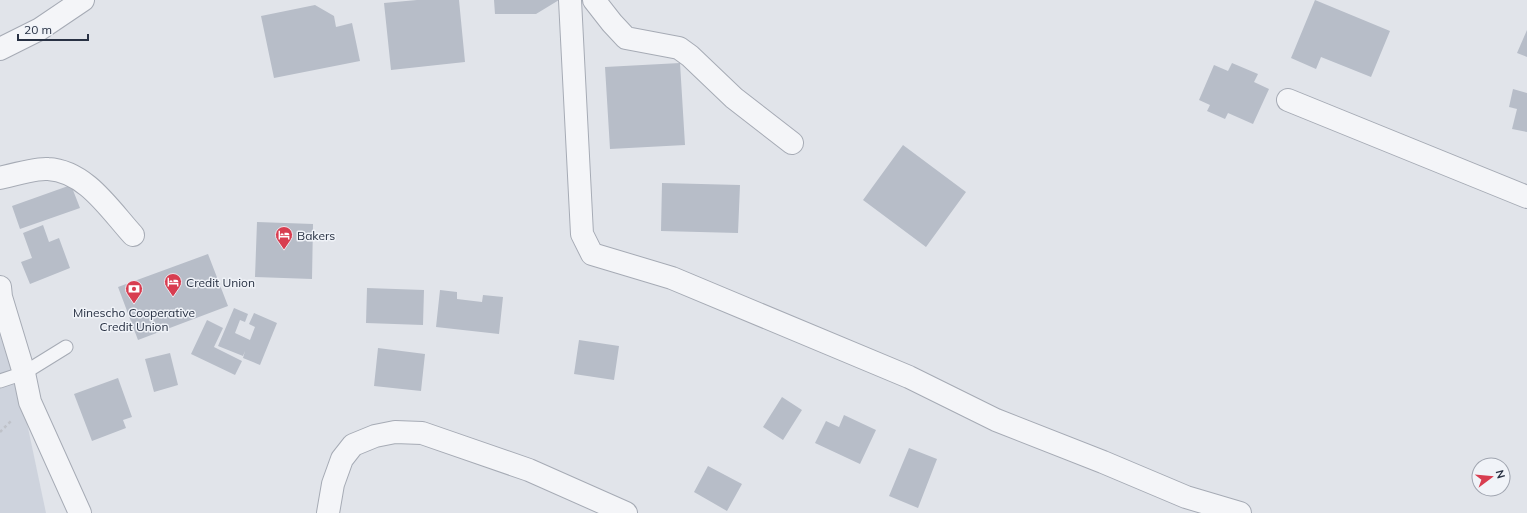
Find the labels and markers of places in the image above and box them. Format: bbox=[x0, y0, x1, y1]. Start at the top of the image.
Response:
hotel icon: Bakers bbox=[274, 225, 294, 250]
place label: Bakers bbox=[297, 228, 335, 243]
hotel icon: Credit Union bbox=[163, 272, 183, 297]
place label: Credit Union bbox=[186, 275, 255, 290]
bank icon: Minescho Cooperative Credit Union bbox=[124, 279, 144, 304]
place label: Minescho Cooperative Credit Union bbox=[73, 305, 195, 334]

